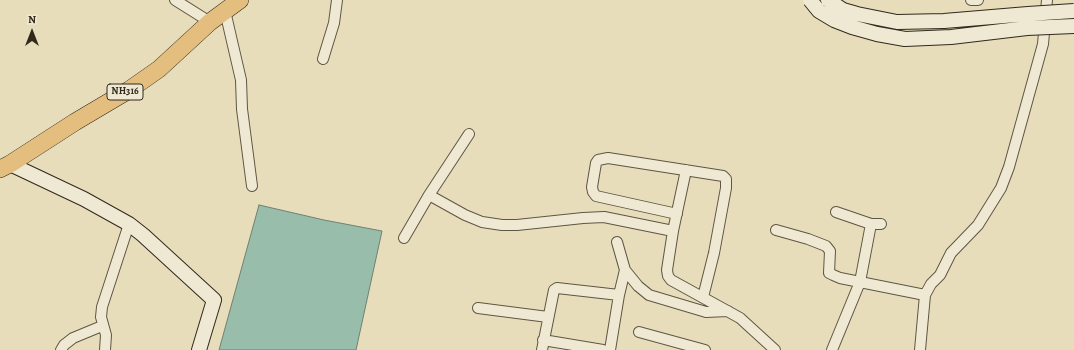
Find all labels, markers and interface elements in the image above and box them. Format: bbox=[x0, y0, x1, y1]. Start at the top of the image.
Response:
north arrow bbox=[12, 12, 52, 52]
text: N bbox=[28, 12, 36, 27]
road number: NH316 bbox=[107, 84, 143, 100]

